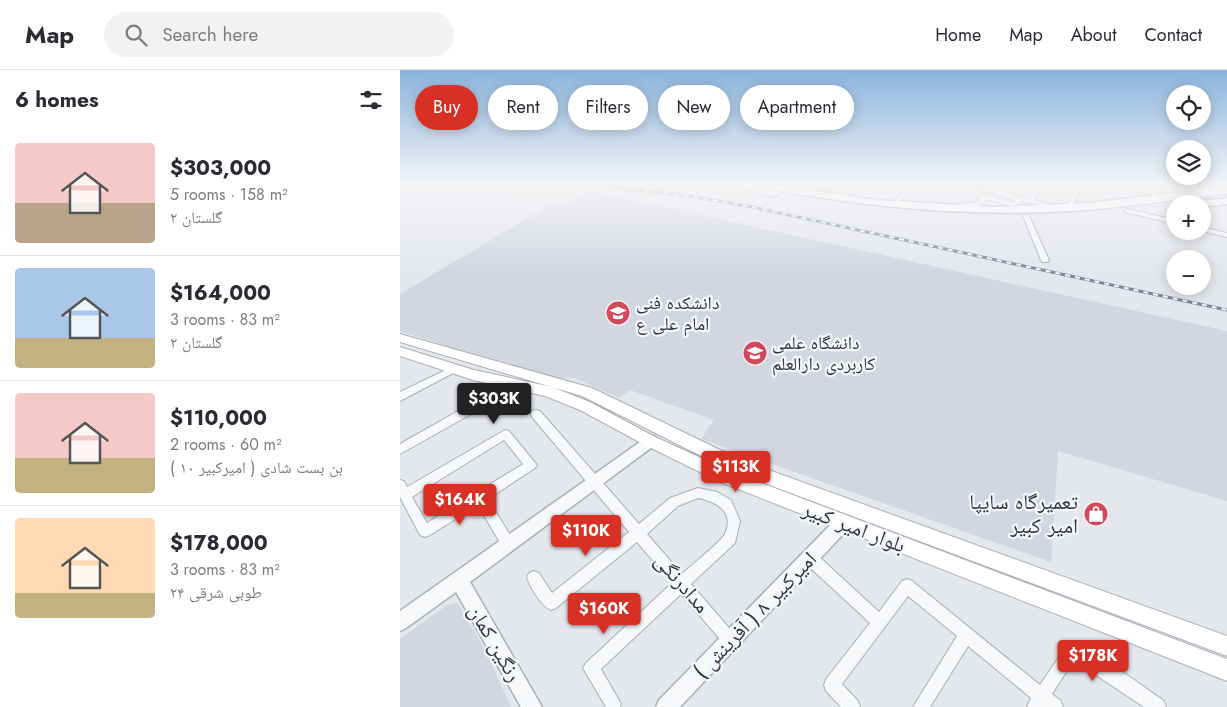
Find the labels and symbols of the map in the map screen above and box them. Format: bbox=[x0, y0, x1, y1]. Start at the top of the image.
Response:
place label: دانشکده فنی امام علی ع bbox=[636, 290, 719, 337]
school or university icon: دانشکده فنی امام علی ع bbox=[605, 300, 631, 326]
place label: دانشگاه علمی کاربردی دارالعلم bbox=[772, 330, 876, 377]
school or university icon: دانشگاه علمی کاربردی دارالعلم bbox=[742, 340, 768, 366]
pin: $303K bbox=[459, 382, 529, 425]
pin: $113K bbox=[701, 450, 771, 493]
pin: $164K bbox=[425, 484, 495, 526]
place label: تعمیرگاه سایپا امیر کبیر bbox=[969, 487, 1078, 541]
street label: بلوار امیر کبیر bbox=[797, 493, 910, 560]
shop icon: تعمیرگاه سایپا امیر کبیر bbox=[1083, 501, 1109, 527]
pin: $110K bbox=[551, 514, 621, 557]
street label: امیرکبیر ۸ ( آفرینش ) bbox=[686, 545, 824, 685]
street label: مدادرنگی bbox=[647, 546, 717, 620]
pin: $160K bbox=[569, 592, 639, 635]
street label: رنگین کمان bbox=[461, 599, 529, 687]
pin: $178K bbox=[1058, 640, 1128, 682]

